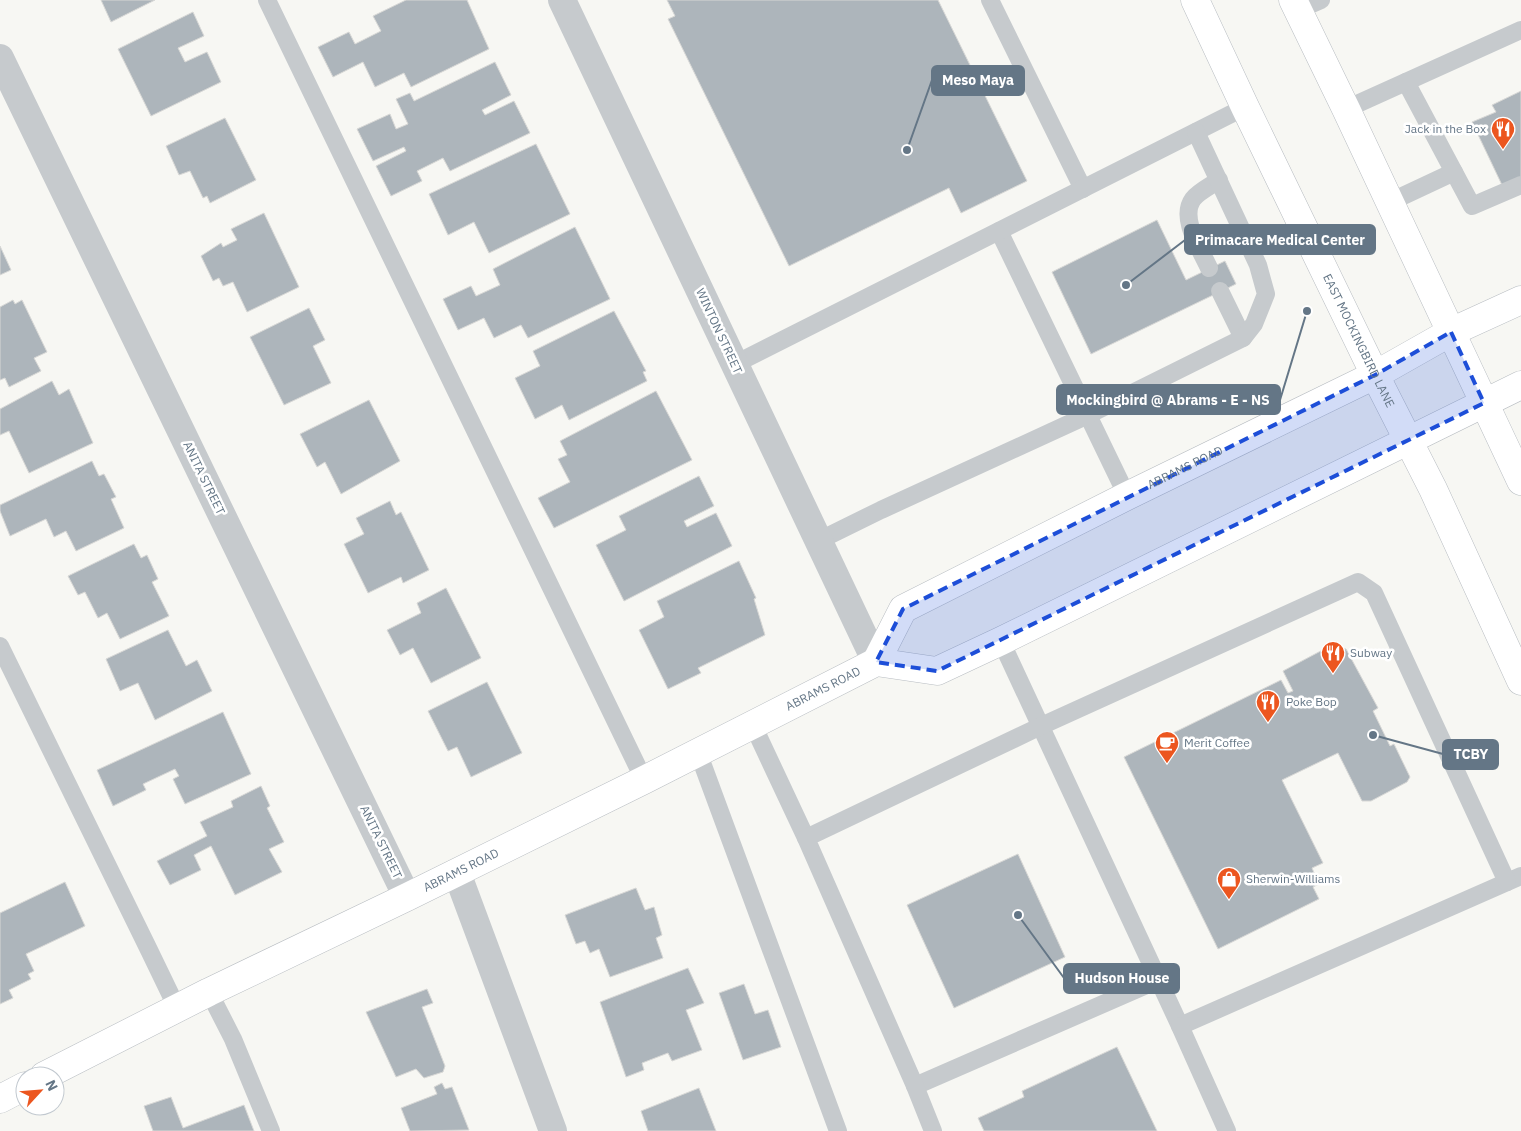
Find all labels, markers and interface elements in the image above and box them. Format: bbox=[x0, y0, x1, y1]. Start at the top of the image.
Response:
callout: Meso Maya bbox=[932, 66, 1024, 95]
text: Meso Maya bbox=[942, 71, 1014, 89]
restaurant icon: Jack in the Box bbox=[1490, 116, 1516, 150]
place label: Jack in the Box bbox=[1405, 121, 1486, 136]
callout: Primacare Medical Center bbox=[1185, 225, 1375, 254]
text: Primacare Medical Center bbox=[1195, 231, 1365, 249]
street label: EAST MOCKINGBIRD LANE bbox=[1320, 271, 1398, 410]
street label: WINTON STREET bbox=[693, 286, 746, 376]
callout: Mockingbird @ Abrams - E - NS bbox=[1057, 385, 1280, 414]
text: Mockingbird @ Abrams - E - NS bbox=[1066, 391, 1270, 409]
street label: ANITA STREET bbox=[180, 439, 229, 517]
street label: ABRAMS ROAD bbox=[1145, 442, 1225, 492]
restaurant icon: Subway bbox=[1320, 640, 1346, 674]
place label: Subway bbox=[1350, 645, 1392, 660]
street label: ABRAMS ROAD bbox=[783, 663, 863, 714]
restaurant icon: Poke Bop bbox=[1255, 689, 1281, 723]
place label: Poke Bop bbox=[1286, 694, 1337, 709]
cafe icon: Merit Coffee bbox=[1154, 730, 1180, 764]
place label: Merit Coffee bbox=[1184, 735, 1250, 750]
callout: TCBY bbox=[1443, 740, 1498, 769]
text: TCBY bbox=[1454, 745, 1488, 763]
street label: ANITA STREET bbox=[357, 803, 406, 881]
street label: ABRAMS ROAD bbox=[421, 845, 501, 895]
shop icon: Sherwin-Williams bbox=[1216, 866, 1242, 900]
place label: Sherwin-Williams bbox=[1246, 871, 1341, 886]
callout: Hudson House bbox=[1064, 964, 1179, 993]
text: Hudson House bbox=[1075, 969, 1170, 987]
north arrow bbox=[15, 1066, 65, 1116]
text: N bbox=[41, 1077, 62, 1094]

